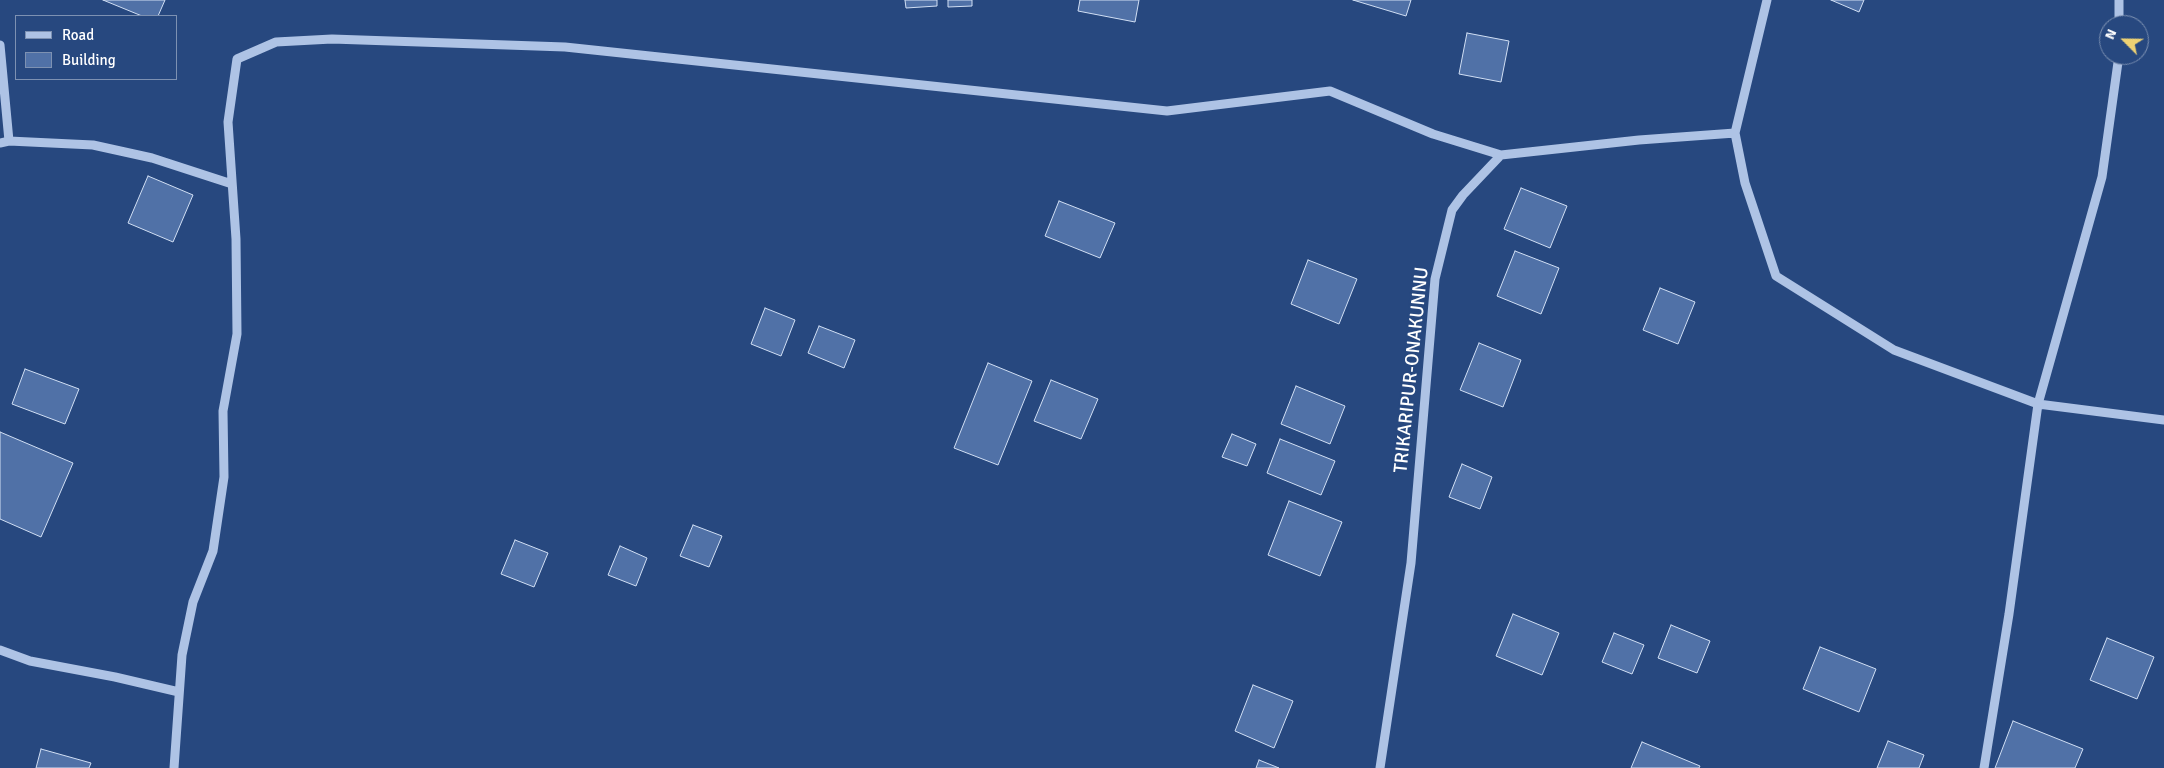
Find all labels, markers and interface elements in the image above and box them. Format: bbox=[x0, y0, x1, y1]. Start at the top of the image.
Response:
legend bbox=[15, 15, 178, 80]
north arrow bbox=[2099, 15, 2149, 65]
text: Road bbox=[62, 26, 94, 44]
text: N bbox=[2101, 27, 2120, 42]
text: Building bbox=[62, 51, 116, 69]
street label: TRIKARIPUR-ONAKUNNU bbox=[1390, 266, 1434, 474]

